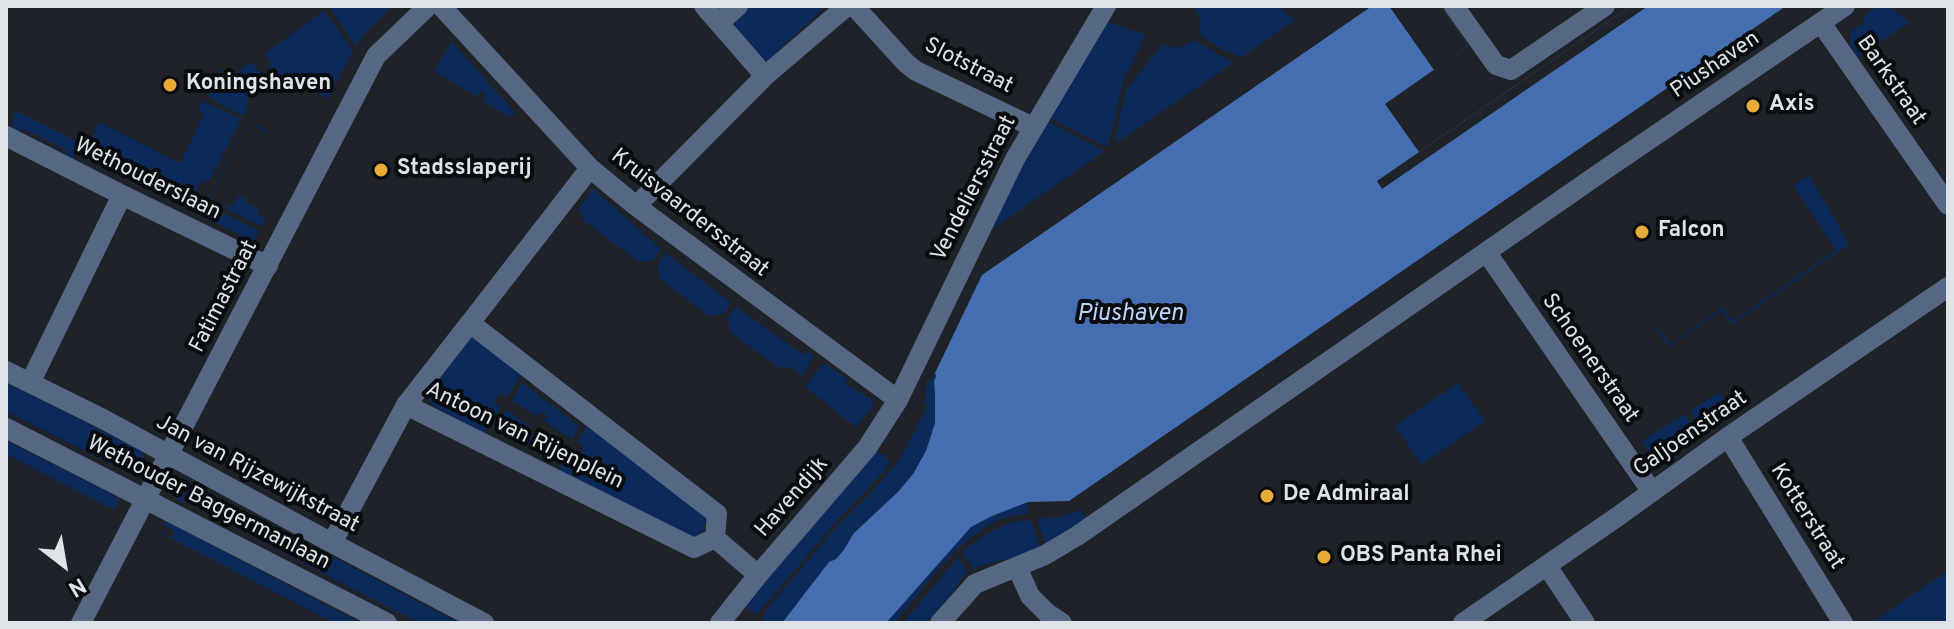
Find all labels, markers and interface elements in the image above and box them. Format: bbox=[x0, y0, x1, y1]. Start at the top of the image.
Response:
street label: Piushaven bbox=[1666, 27, 1766, 105]
street label: Barkstraat bbox=[1850, 31, 1930, 131]
street label: Slotstraat bbox=[919, 33, 1017, 101]
place label: Koningshaven bbox=[186, 72, 331, 98]
marker: Koningshaven bbox=[161, 76, 179, 94]
place label: Axis bbox=[1769, 93, 1815, 119]
marker: Axis bbox=[1744, 97, 1762, 115]
street label: Vendeliersstraat bbox=[927, 112, 1023, 266]
street label: Wethouderslaan bbox=[70, 133, 224, 227]
street label: Kruisvaardersstraat bbox=[605, 144, 773, 284]
place label: Stadsslaperij bbox=[397, 157, 532, 183]
marker: Stadsslaperij bbox=[372, 161, 390, 179]
place label: Falcon bbox=[1658, 219, 1725, 245]
marker: Falcon bbox=[1633, 223, 1651, 241]
street label: Fatimastraat bbox=[185, 236, 265, 358]
street label: Schoenerstraat bbox=[1535, 290, 1643, 428]
water label: Piushaven bbox=[1077, 301, 1183, 329]
street label: Antoon van Rijenplein bbox=[421, 378, 627, 496]
street label: Galjoenstraat bbox=[1629, 386, 1753, 484]
street label: Jan van Rijzewijkstraat bbox=[151, 410, 363, 540]
street label: Wethouder Baggermanlaan bbox=[82, 431, 334, 577]
street label: Havendijk bbox=[751, 452, 835, 544]
street label: Kotterstraat bbox=[1763, 459, 1849, 575]
place label: De Admiraal bbox=[1283, 483, 1410, 509]
marker: De Admiraal bbox=[1258, 487, 1276, 505]
north arrow bbox=[24, 525, 104, 605]
place label: OBS Panta Rhei bbox=[1340, 544, 1502, 570]
marker: OBS Panta Rhei bbox=[1315, 548, 1333, 566]
text: N bbox=[63, 570, 90, 602]

